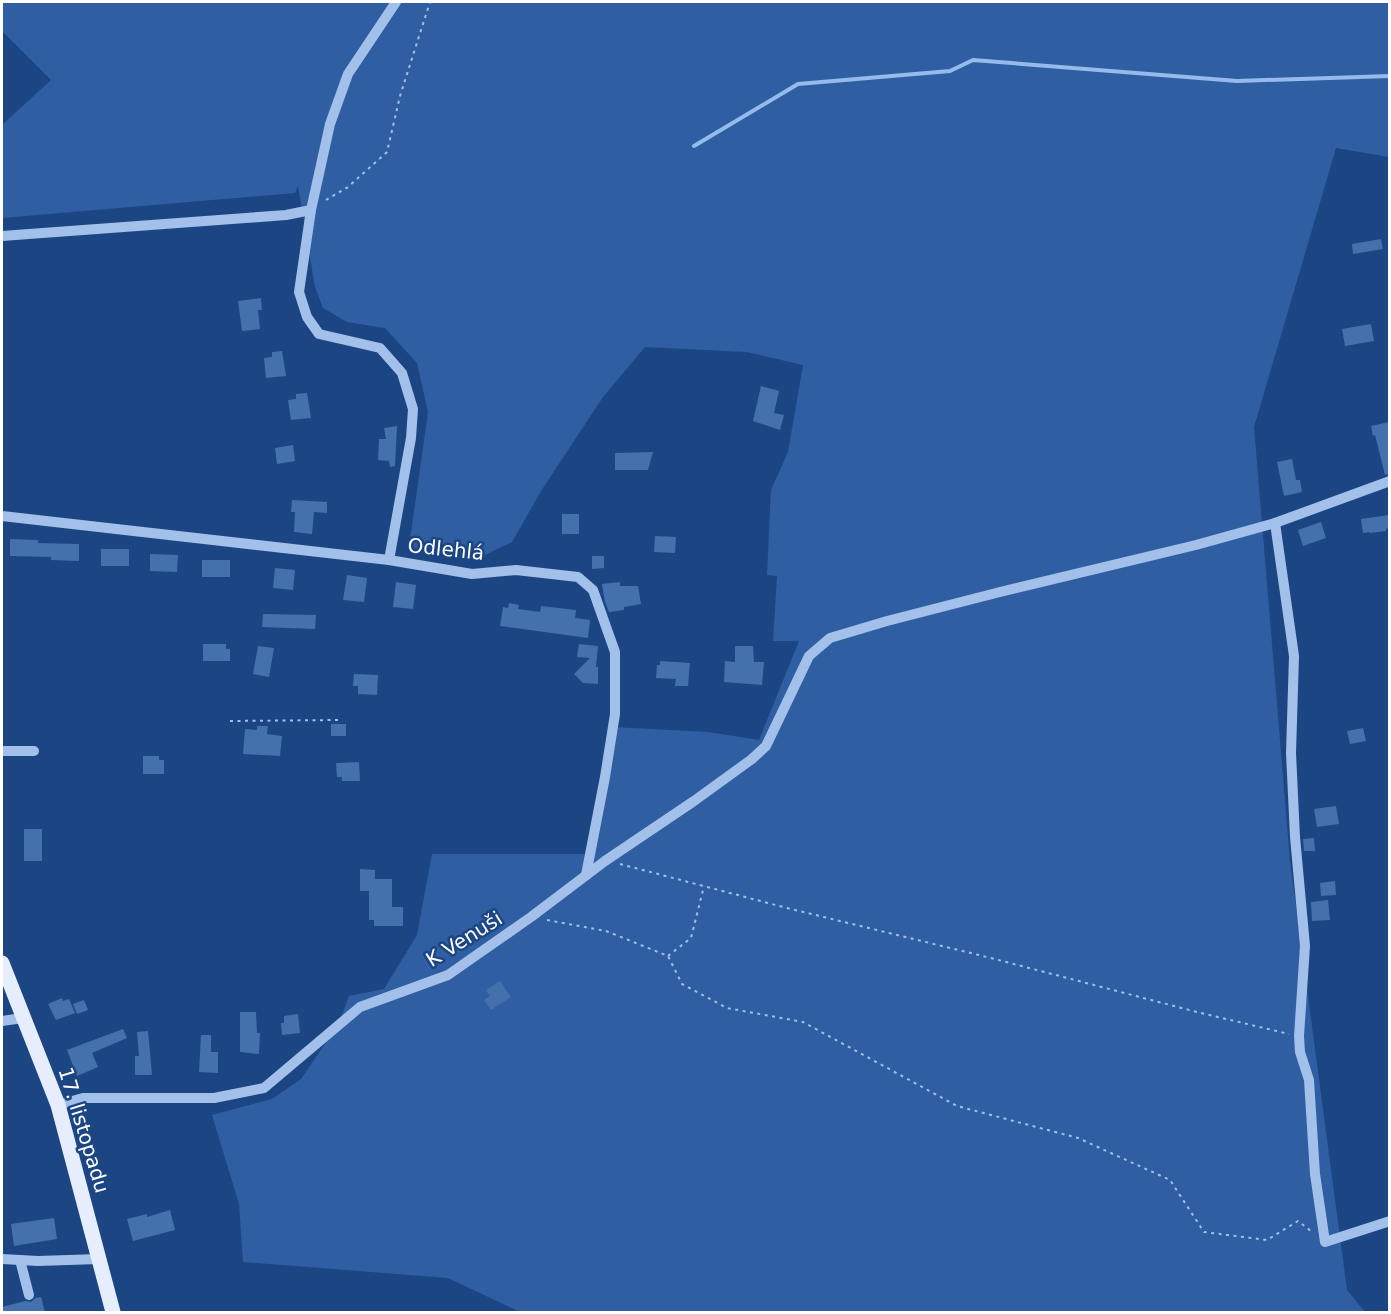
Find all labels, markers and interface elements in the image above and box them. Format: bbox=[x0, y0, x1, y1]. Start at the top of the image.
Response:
street label: Odlehlá bbox=[407, 533, 485, 565]
street label: K Venuši bbox=[421, 906, 507, 972]
street label: 17. listopadu bbox=[54, 1064, 114, 1196]

